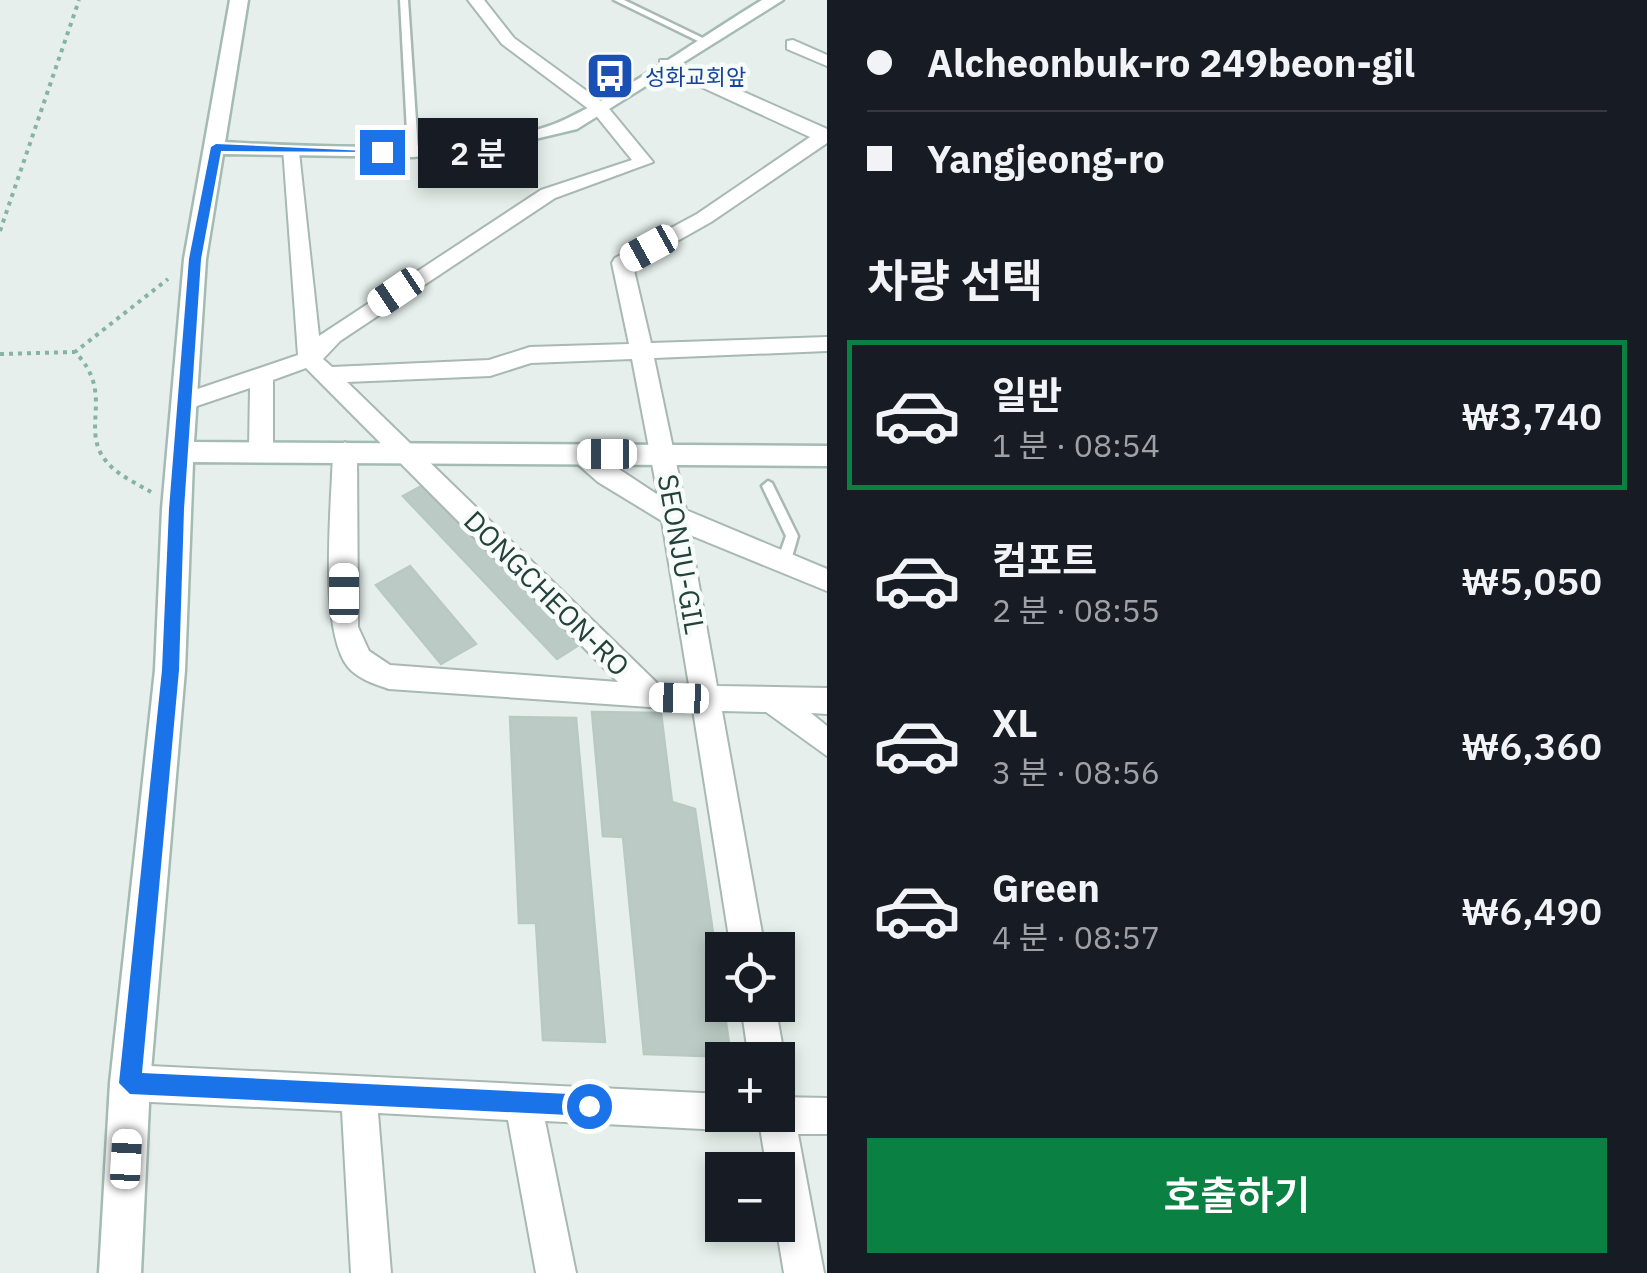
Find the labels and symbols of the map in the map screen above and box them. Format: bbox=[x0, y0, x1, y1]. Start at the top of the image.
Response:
bus stop icon: 성화교회앞 bbox=[584, 50, 636, 102]
place label: 성화교회앞 bbox=[645, 62, 746, 91]
callout: 2 분 bbox=[417, 117, 537, 187]
route end bbox=[360, 130, 405, 175]
car bbox=[615, 220, 683, 276]
car bbox=[363, 263, 429, 321]
car bbox=[577, 439, 637, 469]
street label: SEONJU-GIL bbox=[650, 471, 714, 637]
street label: DONGCHEON-RO bbox=[456, 502, 638, 684]
car bbox=[329, 563, 359, 623]
car bbox=[648, 682, 710, 714]
route start bbox=[567, 1084, 612, 1129]
car bbox=[109, 1128, 143, 1190]

